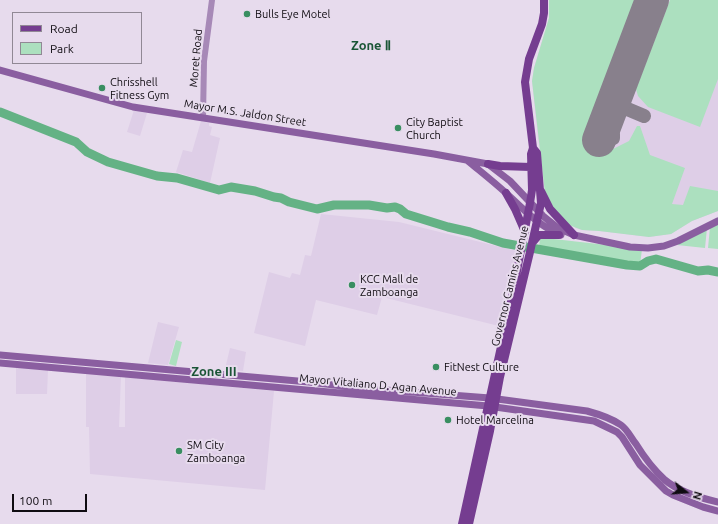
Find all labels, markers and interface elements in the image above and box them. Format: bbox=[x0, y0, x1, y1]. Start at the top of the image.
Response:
place label: Bulls Eye Motel bbox=[255, 7, 330, 21]
marker: Bulls Eye Motel bbox=[242, 9, 252, 19]
legend bbox=[12, 12, 142, 64]
text: Road bbox=[50, 22, 78, 35]
street label: Moret Road bbox=[187, 28, 205, 88]
district label: Zone Ⅱ bbox=[348, 38, 394, 54]
text: Park bbox=[50, 42, 74, 55]
place label: Chrisshell Fitness Gym bbox=[110, 75, 169, 101]
marker: Chrisshell Fitness Gym bbox=[97, 83, 107, 93]
street label: Mayor M.S. Jaldon Street bbox=[183, 97, 307, 129]
place label: City Baptist Church bbox=[406, 115, 463, 141]
marker: City Baptist Church bbox=[393, 123, 403, 133]
street label: Governor Camins Avenue bbox=[489, 224, 531, 348]
place label: KCC Mall de Zamboanga bbox=[360, 272, 418, 298]
marker: KCC Mall de Zamboanga bbox=[347, 280, 357, 290]
place label: FitNest Culture bbox=[444, 360, 519, 374]
marker: FitNest Culture bbox=[431, 362, 441, 372]
district label: Zone III bbox=[191, 364, 237, 380]
street label: Mayor Vitaliano D. Agan Avenue bbox=[299, 372, 457, 398]
place label: Hotel Marcelina bbox=[456, 413, 534, 427]
marker: Hotel Marcelina bbox=[443, 415, 453, 425]
place label: SM City Zamboanga bbox=[187, 438, 245, 464]
marker: SM City Zamboanga bbox=[174, 446, 184, 456]
north arrow bbox=[666, 472, 706, 512]
scale bar bbox=[14, 486, 89, 512]
text: N bbox=[691, 490, 704, 501]
text: 100 m bbox=[19, 494, 52, 507]

